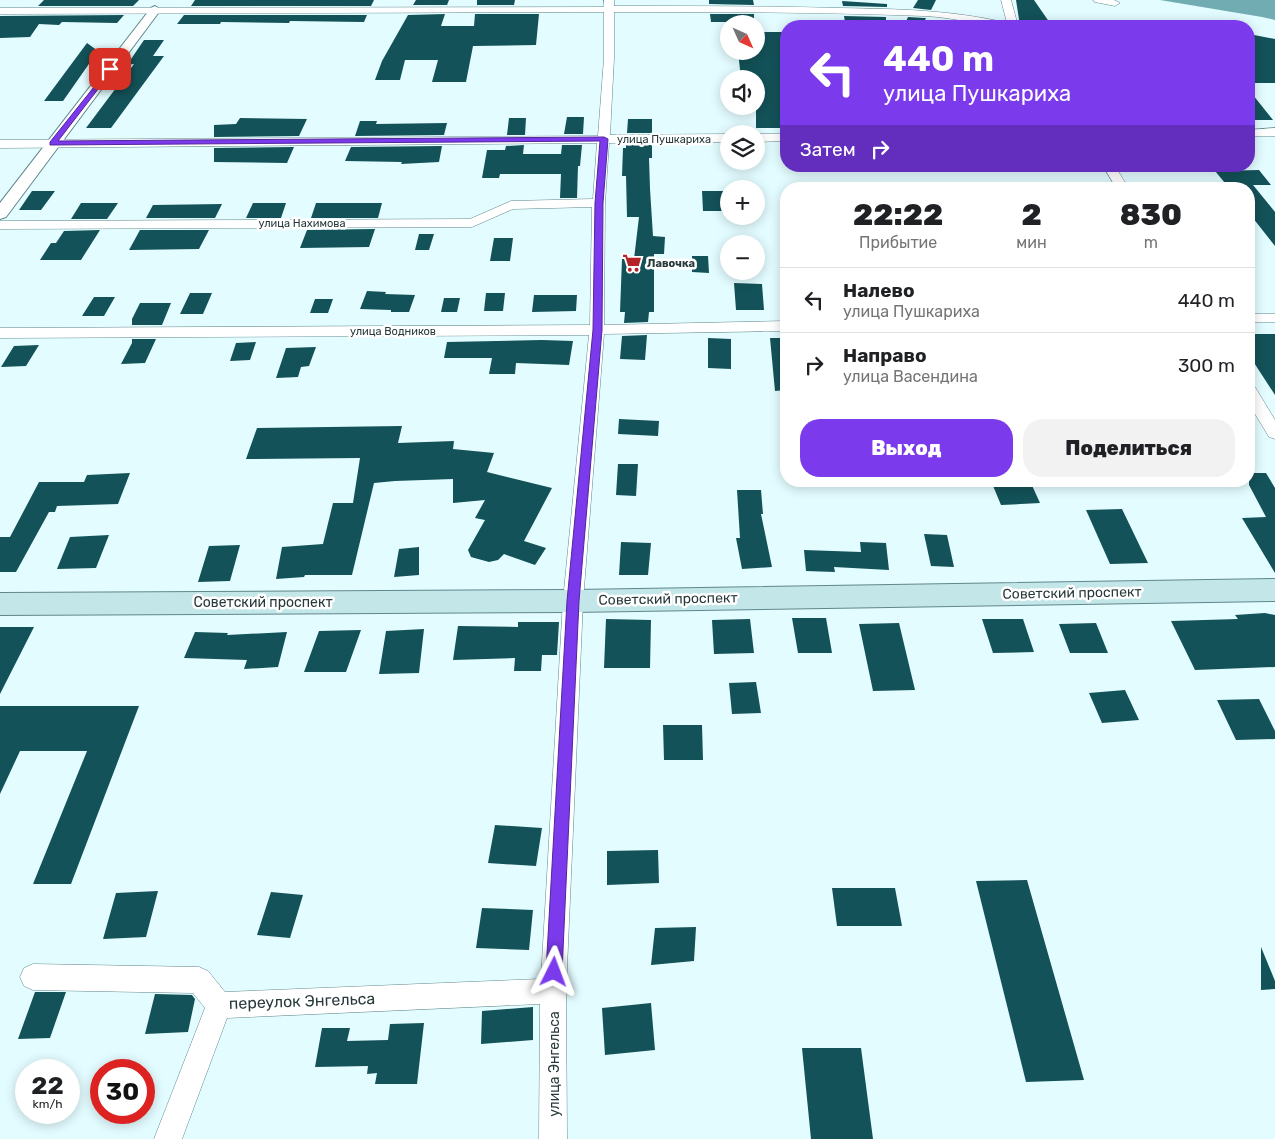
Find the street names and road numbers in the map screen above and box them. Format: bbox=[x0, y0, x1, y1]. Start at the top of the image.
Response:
street label: улица Пушкариха bbox=[617, 133, 711, 146]
street label: улица Нахимова bbox=[259, 217, 345, 230]
street label: улица Водников bbox=[350, 325, 436, 338]
street label: Советский проспект bbox=[1002, 583, 1142, 603]
street label: Советский проспект bbox=[598, 589, 738, 609]
street label: Советский проспект bbox=[193, 594, 333, 611]
street label: переулок Энгельса bbox=[229, 989, 375, 1013]
street label: улица Энгельса bbox=[546, 1011, 563, 1117]

